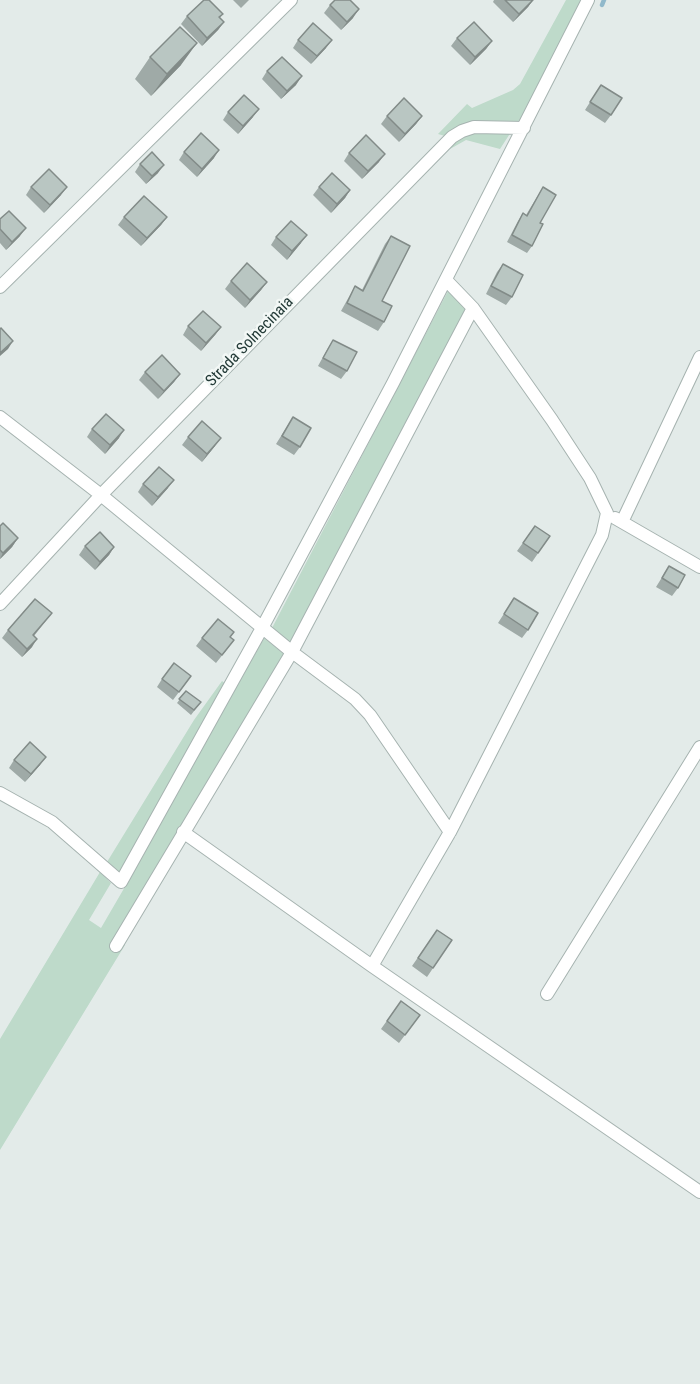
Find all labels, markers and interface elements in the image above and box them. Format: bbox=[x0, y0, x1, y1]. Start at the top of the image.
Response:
street label: Strada Solnecinaia bbox=[202, 293, 298, 391]

